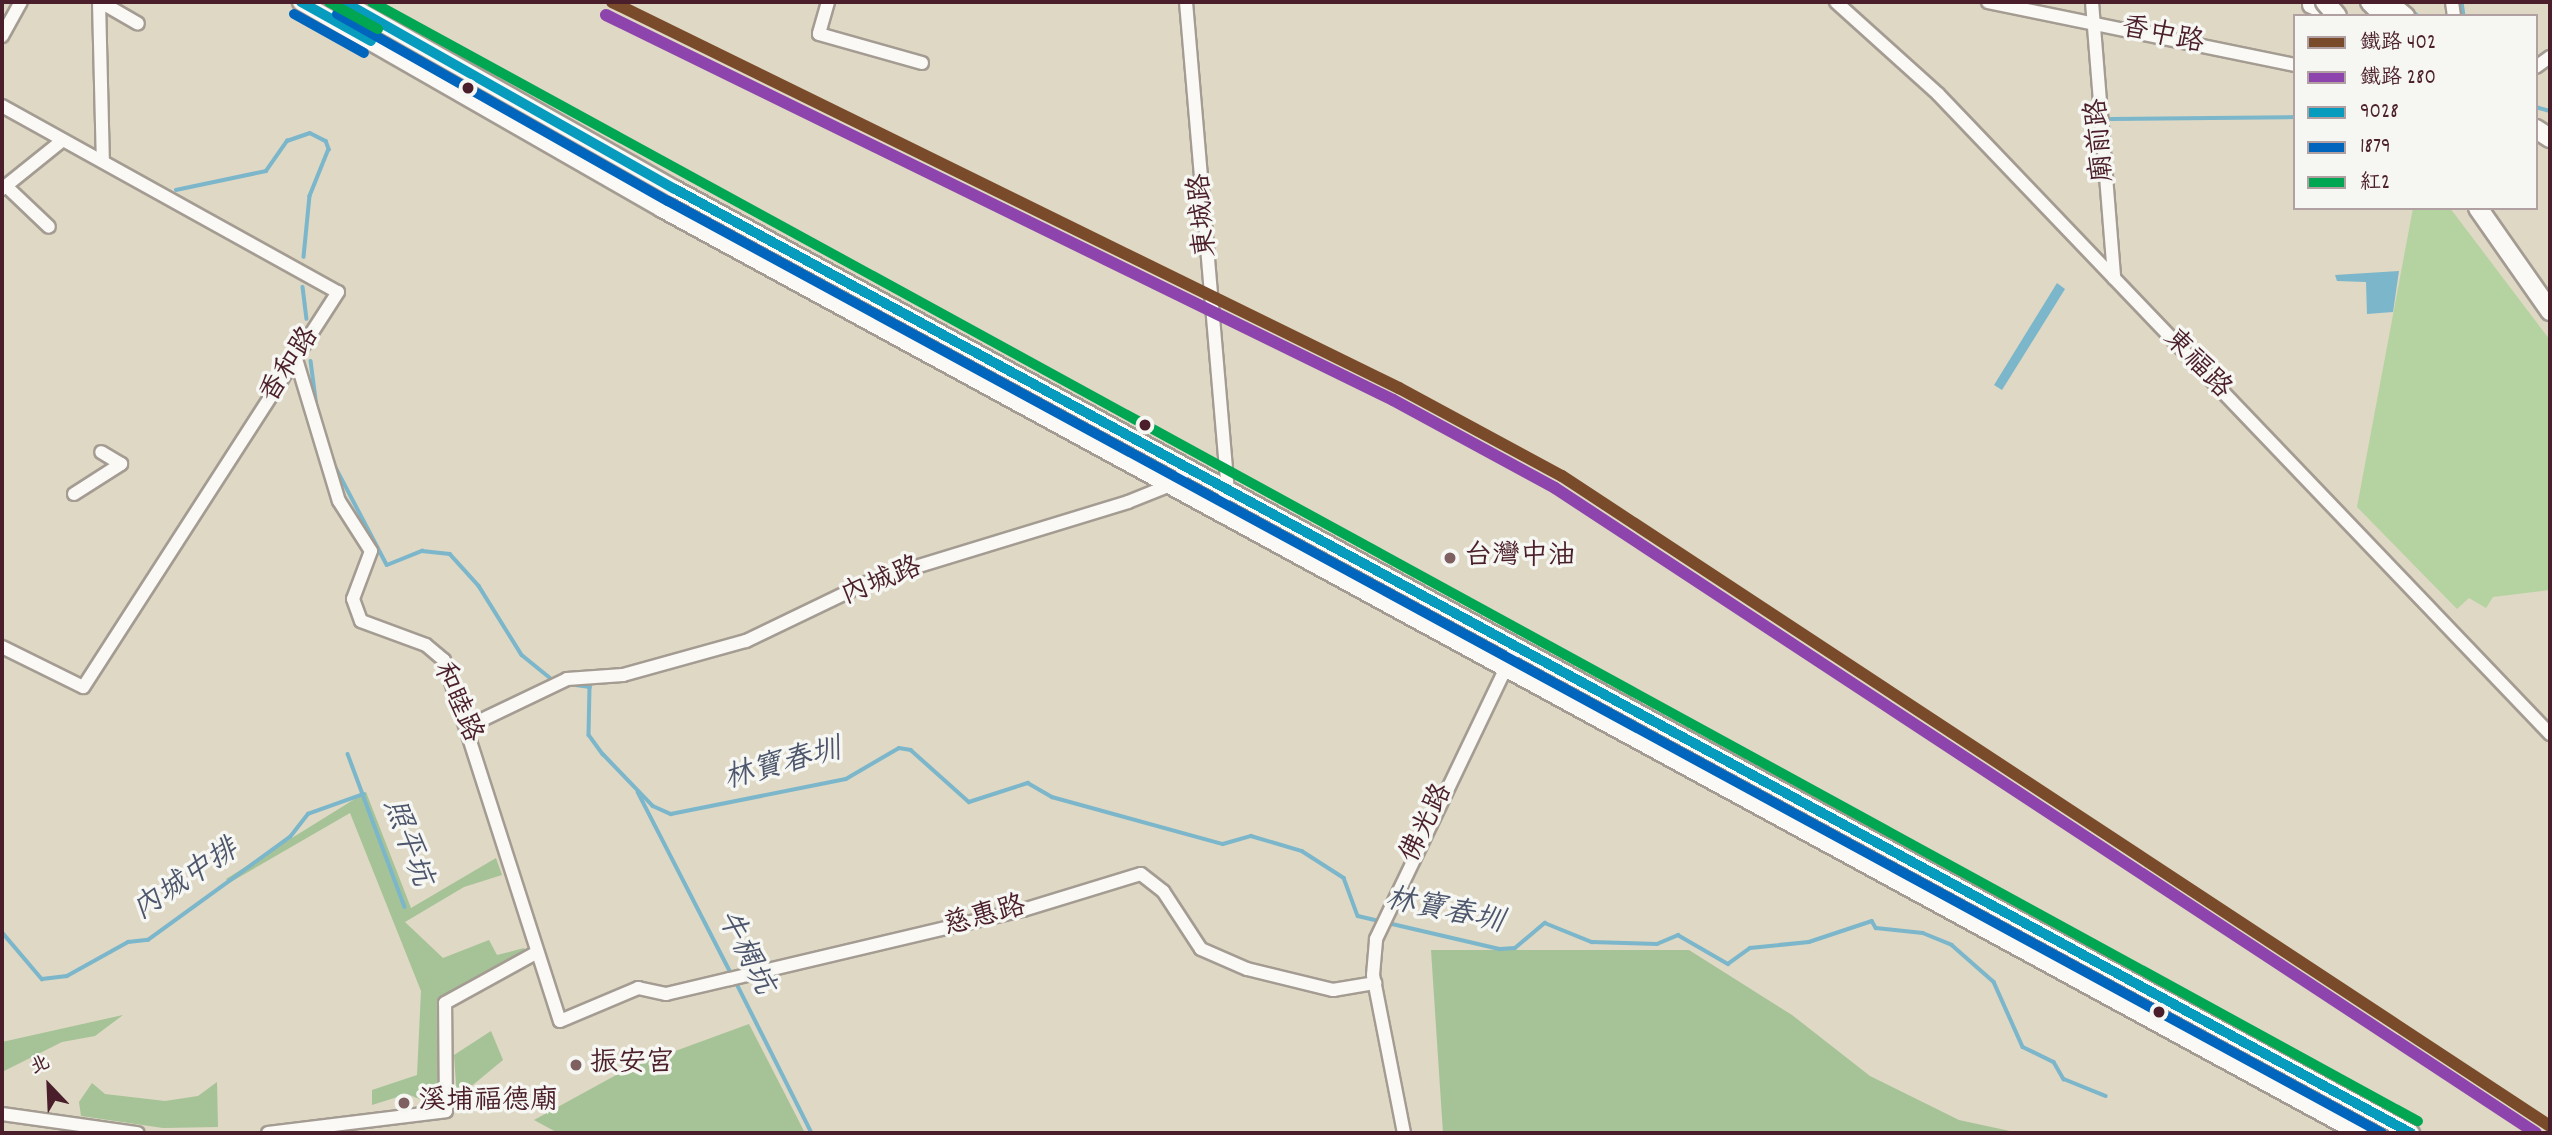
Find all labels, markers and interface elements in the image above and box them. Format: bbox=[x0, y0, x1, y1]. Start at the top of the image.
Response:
street label: 香中路 bbox=[2117, 12, 2207, 62]
legend bbox=[2293, 14, 2538, 210]
text: 鐵路 402 bbox=[2360, 29, 2436, 59]
text: 鐵路 280 bbox=[2360, 64, 2436, 94]
unlabelled marker bbox=[461, 81, 475, 95]
street label: 廟前路 bbox=[2082, 97, 2122, 183]
text: 9028 bbox=[2360, 98, 2399, 128]
text: 1879 bbox=[2360, 133, 2391, 163]
text: 紅2 bbox=[2360, 169, 2390, 199]
street label: 東城路 bbox=[1185, 172, 1225, 258]
street label: 香和路 bbox=[254, 322, 328, 410]
street label: 東福路 bbox=[2155, 323, 2237, 407]
unlabelled marker bbox=[1138, 418, 1152, 432]
place label: 台灣中油 bbox=[1464, 541, 1576, 575]
marker: 台灣中油 bbox=[1442, 550, 1458, 566]
street label: 內城路 bbox=[837, 552, 927, 614]
street label: 和睦路 bbox=[424, 658, 488, 748]
water label: 林寶春圳 bbox=[720, 734, 846, 800]
street label: 佛光路 bbox=[1394, 779, 1462, 869]
water label: 照平坑 bbox=[373, 795, 437, 891]
water label: 內城中排 bbox=[127, 834, 247, 930]
water label: 林寶春圳 bbox=[1382, 883, 1506, 943]
street label: 慈惠路 bbox=[940, 891, 1030, 945]
water label: 牛椆坑 bbox=[707, 905, 779, 1001]
unlabelled marker bbox=[2152, 1005, 2166, 1019]
place label: 振安宮 bbox=[590, 1048, 674, 1082]
text: 北 bbox=[27, 1050, 55, 1082]
north arrow bbox=[14, 1051, 84, 1121]
marker: 振安宮 bbox=[568, 1057, 584, 1073]
place label: 溪埔福德廟 bbox=[418, 1086, 558, 1120]
marker: 溪埔福德廟 bbox=[396, 1095, 412, 1111]

